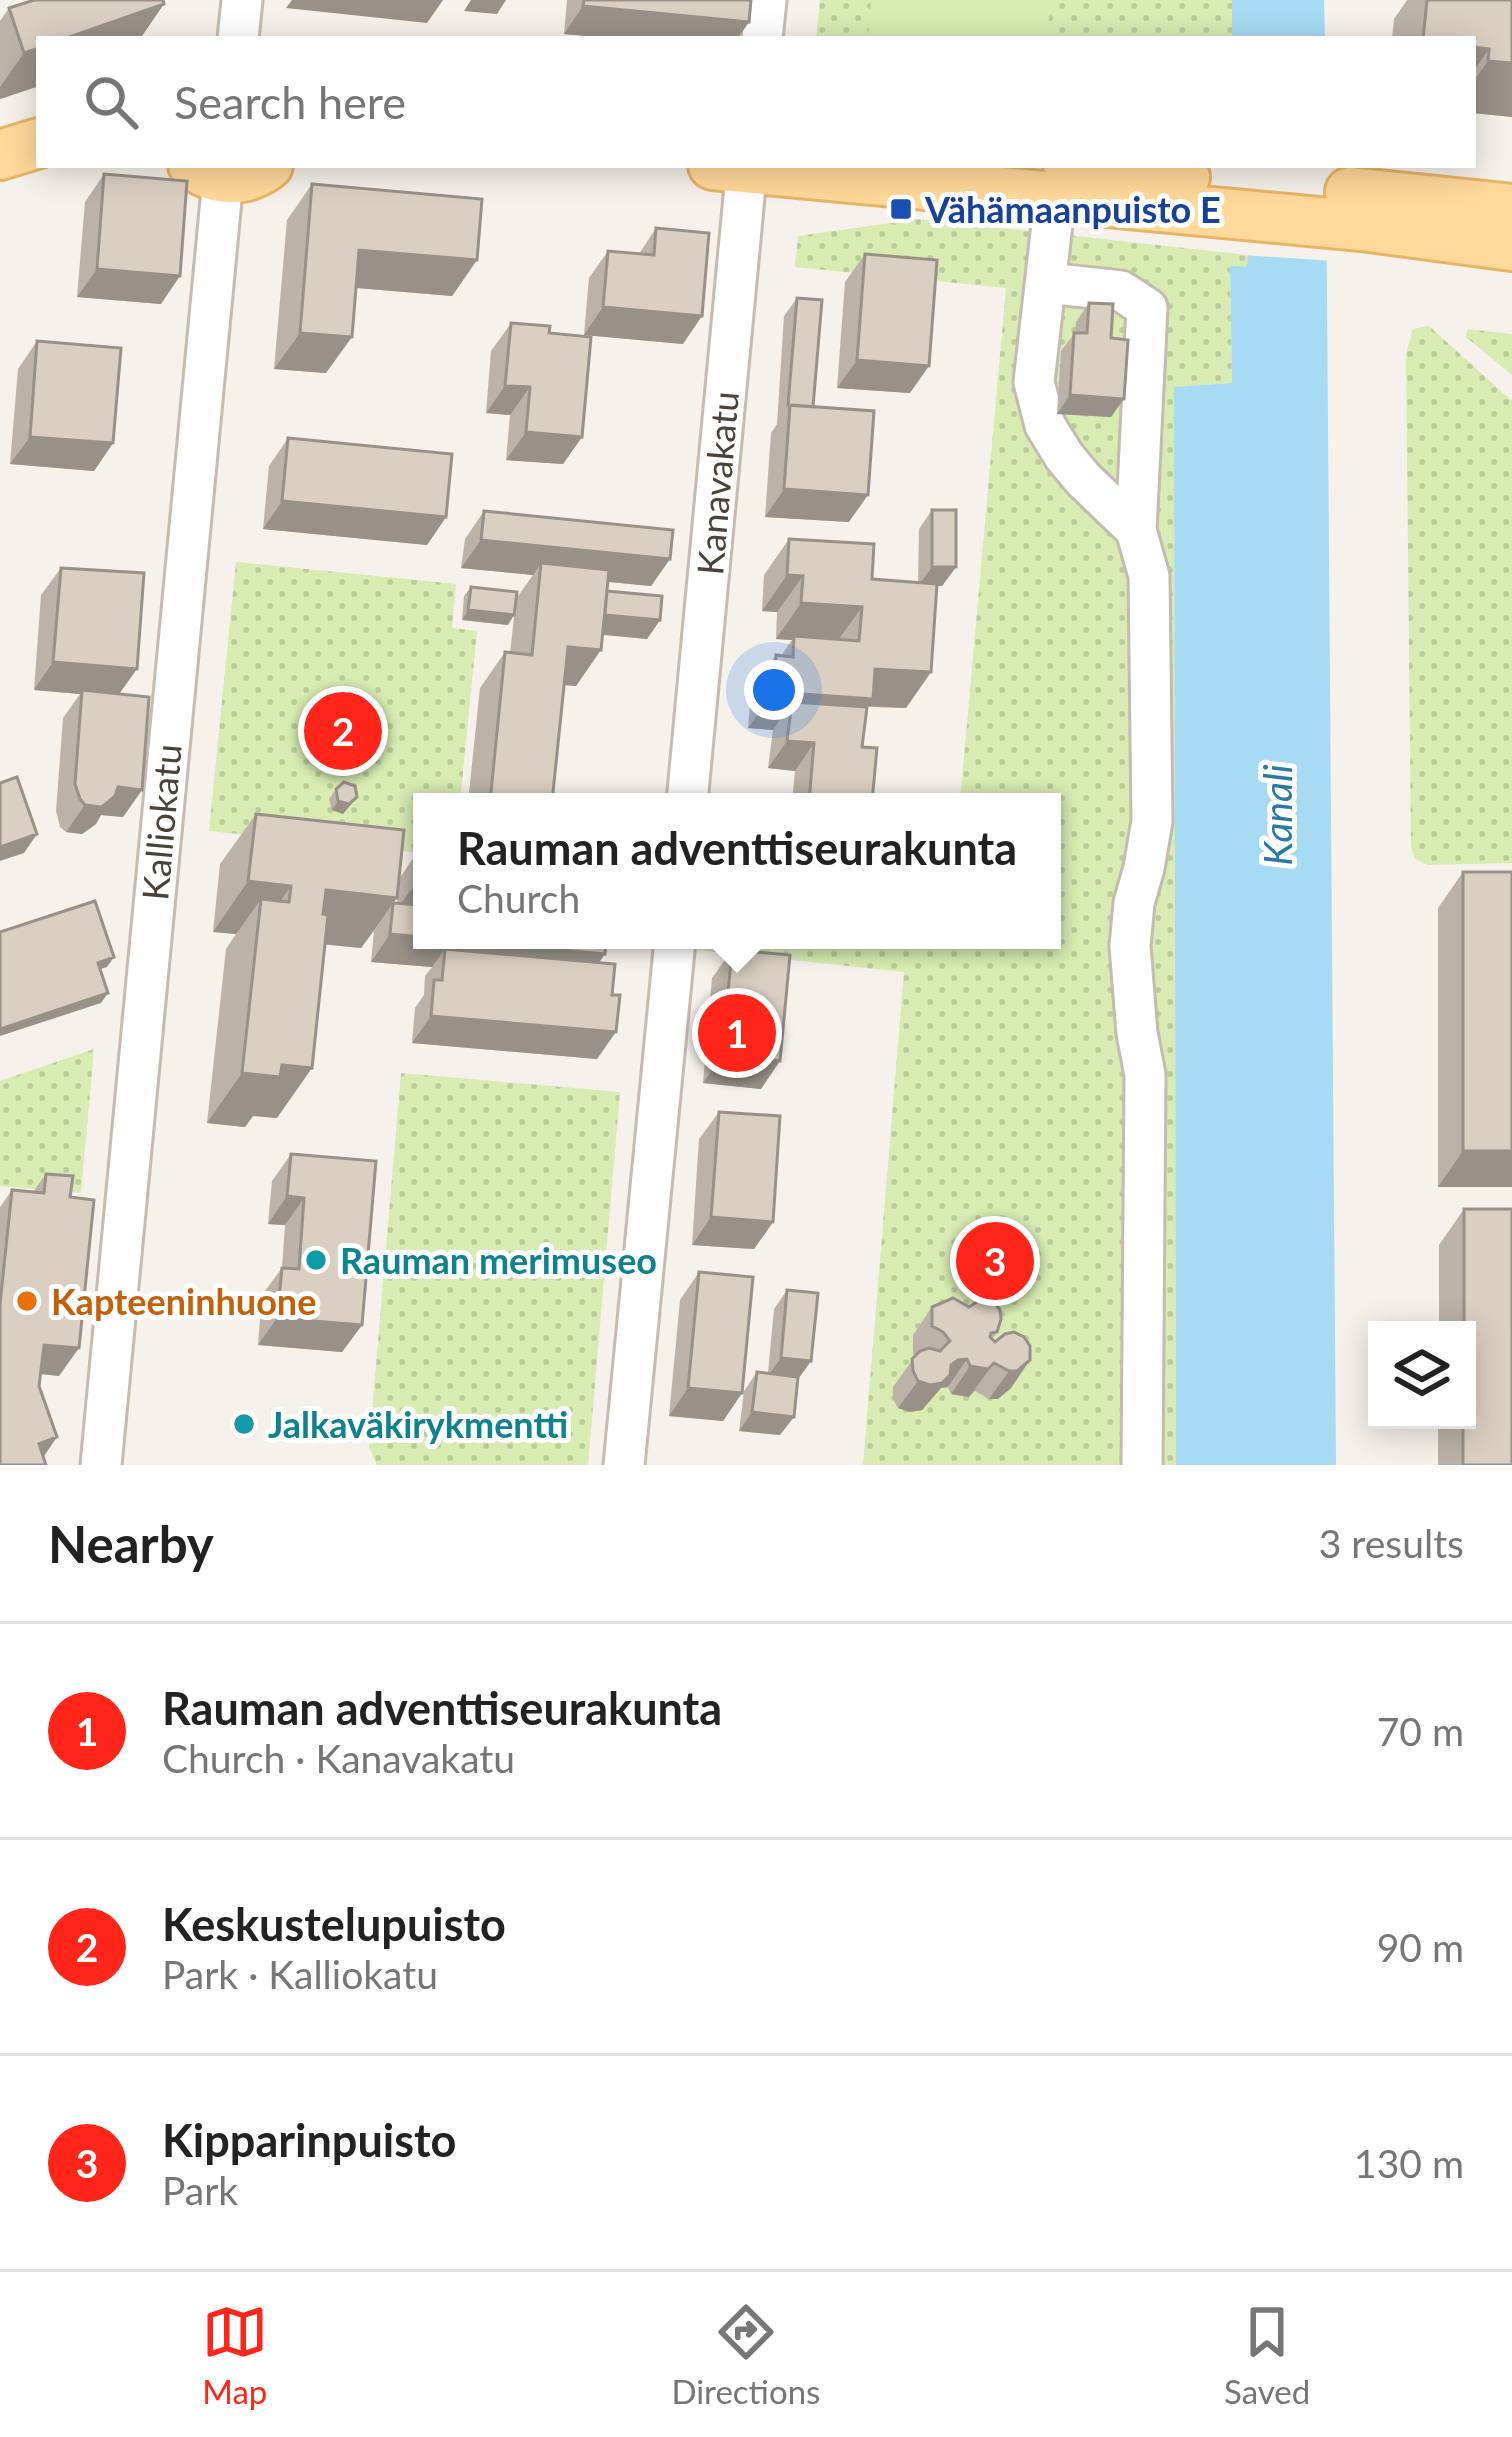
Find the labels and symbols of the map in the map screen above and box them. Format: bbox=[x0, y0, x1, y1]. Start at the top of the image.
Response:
place label: Vähämaanpuisto E bbox=[924, 187, 1221, 231]
marker: Vähämaanpuisto E bbox=[888, 196, 914, 222]
street label: Kanavakatu bbox=[687, 389, 747, 577]
your location bbox=[744, 660, 804, 720]
pin: 2 bbox=[304, 686, 382, 776]
street label: Kalliokatu bbox=[132, 742, 190, 902]
water label: Kanali bbox=[1254, 764, 1300, 866]
pin: 1 bbox=[698, 988, 776, 1078]
pin: 3 bbox=[956, 1216, 1034, 1306]
place label: Rauman merimuseo bbox=[340, 1238, 657, 1282]
marker: Rauman merimuseo bbox=[303, 1247, 329, 1273]
place label: Kapteeninhuone bbox=[51, 1279, 316, 1323]
marker: Kapteeninhuone bbox=[14, 1288, 40, 1314]
place label: Jalkaväkirykmentti bbox=[268, 1402, 568, 1446]
marker: Jalkaväkirykmentti bbox=[231, 1411, 257, 1437]

